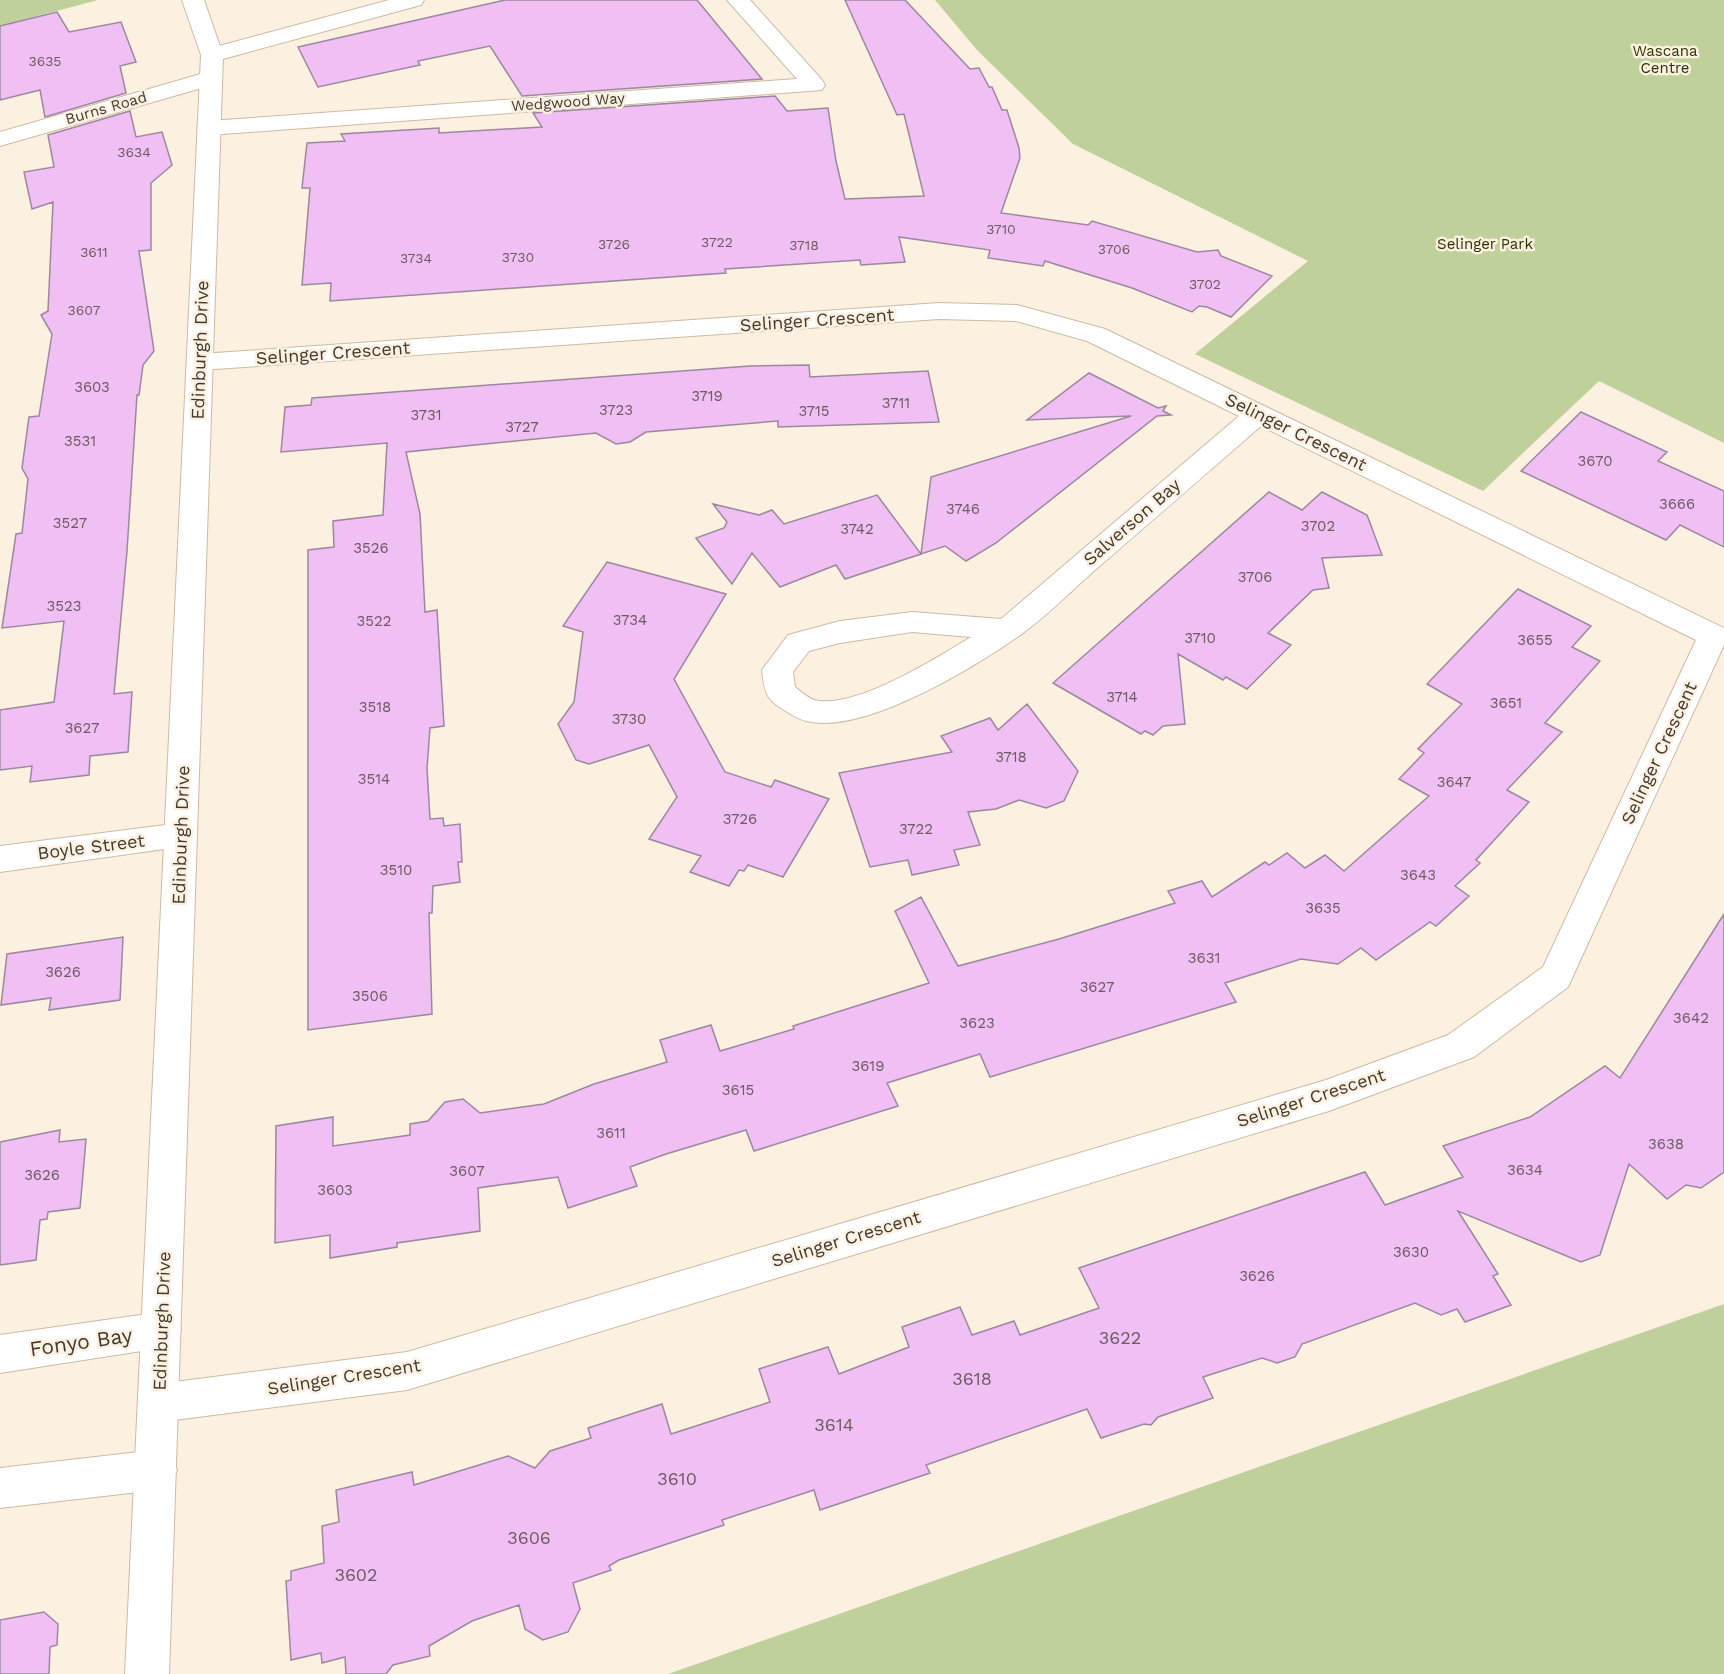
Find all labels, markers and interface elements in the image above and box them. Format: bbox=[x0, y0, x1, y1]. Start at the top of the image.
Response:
park label: Wascana Centre bbox=[1633, 42, 1698, 77]
house number: 3635 bbox=[29, 53, 61, 69]
street label: Burns Road bbox=[63, 88, 149, 128]
street label: Wedgwood Way bbox=[511, 89, 626, 115]
house number: 3634 bbox=[117, 144, 151, 160]
house number: 3710 bbox=[986, 221, 1016, 237]
house number: 3722 bbox=[701, 234, 733, 250]
park label: Selinger Park bbox=[1437, 235, 1533, 253]
house number: 3726 bbox=[598, 236, 630, 252]
house number: 3718 bbox=[789, 237, 819, 253]
house number: 3706 bbox=[1098, 241, 1130, 257]
house number: 3611 bbox=[80, 244, 108, 260]
house number: 3730 bbox=[502, 249, 534, 265]
house number: 3734 bbox=[400, 250, 432, 266]
house number: 3702 bbox=[1189, 276, 1221, 292]
street label: Edinburgh Drive bbox=[187, 280, 212, 420]
house number: 3607 bbox=[68, 302, 101, 318]
street label: Selinger Crescent bbox=[739, 304, 895, 335]
street label: Selinger Crescent bbox=[255, 337, 411, 368]
house number: 3603 bbox=[74, 378, 110, 396]
house number: 3719 bbox=[691, 387, 723, 405]
street label: Selinger Crescent bbox=[1222, 388, 1371, 475]
house number: 3711 bbox=[882, 394, 910, 412]
house number: 3723 bbox=[599, 401, 633, 419]
house number: 3715 bbox=[798, 402, 830, 420]
house number: 3731 bbox=[410, 406, 442, 424]
house number: 3727 bbox=[505, 418, 539, 436]
house number: 3531 bbox=[64, 432, 96, 450]
house number: 3670 bbox=[1577, 452, 1613, 470]
street label: Salverson Bay bbox=[1079, 473, 1185, 569]
house number: 3666 bbox=[1659, 495, 1695, 513]
house number: 3746 bbox=[946, 500, 980, 518]
house number: 3527 bbox=[53, 514, 87, 532]
house number: 3702 bbox=[1301, 517, 1335, 535]
house number: 3742 bbox=[840, 520, 874, 538]
house number: 3526 bbox=[353, 539, 389, 557]
house number: 3706 bbox=[1238, 568, 1272, 586]
house number: 3523 bbox=[47, 597, 81, 615]
house number: 3734 bbox=[613, 611, 647, 629]
house number: 3522 bbox=[357, 612, 391, 630]
house number: 3710 bbox=[1184, 629, 1216, 647]
house number: 3655 bbox=[1517, 631, 1553, 649]
street label: Selinger Crescent bbox=[1616, 678, 1701, 827]
house number: 3714 bbox=[1106, 688, 1138, 706]
house number: 3651 bbox=[1490, 694, 1522, 712]
house number: 3518 bbox=[359, 698, 391, 716]
house number: 3730 bbox=[612, 710, 646, 728]
house number: 3627 bbox=[65, 719, 99, 737]
house number: 3718 bbox=[995, 748, 1027, 766]
street label: Edinburgh Drive bbox=[168, 765, 193, 905]
house number: 3514 bbox=[358, 770, 390, 788]
house number: 3647 bbox=[1437, 773, 1471, 791]
house number: 3726 bbox=[723, 810, 757, 828]
house number: 3722 bbox=[899, 820, 933, 838]
street label: Boyle Street bbox=[36, 829, 146, 863]
house number: 3510 bbox=[380, 861, 412, 879]
house number: 3643 bbox=[1400, 866, 1436, 884]
house number: 3635 bbox=[1305, 899, 1341, 917]
house number: 3631 bbox=[1188, 949, 1220, 967]
house number: 3626 bbox=[45, 963, 81, 981]
house number: 3627 bbox=[1080, 978, 1114, 996]
house number: 3506 bbox=[352, 987, 388, 1005]
house number: 3642 bbox=[1673, 1009, 1709, 1027]
house number: 3623 bbox=[959, 1014, 995, 1032]
house number: 3619 bbox=[852, 1057, 884, 1075]
street label: Selinger Crescent bbox=[1234, 1063, 1388, 1131]
house number: 3615 bbox=[722, 1081, 754, 1099]
house number: 3611 bbox=[596, 1124, 626, 1142]
house number: 3638 bbox=[1648, 1135, 1684, 1153]
house number: 3634 bbox=[1507, 1161, 1543, 1179]
house number: 3607 bbox=[449, 1162, 485, 1180]
house number: 3626 bbox=[24, 1166, 60, 1184]
house number: 3603 bbox=[317, 1181, 353, 1199]
street label: Selinger Crescent bbox=[769, 1206, 923, 1271]
house number: 3630 bbox=[1393, 1243, 1429, 1261]
street label: Edinburgh Drive bbox=[149, 1251, 174, 1391]
house number: 3626 bbox=[1239, 1267, 1275, 1285]
street label: Fonyo Bay bbox=[28, 1322, 134, 1361]
house number: 3622 bbox=[1099, 1327, 1141, 1348]
street label: Selinger Crescent bbox=[266, 1354, 422, 1399]
house number: 3618 bbox=[952, 1368, 992, 1389]
house number: 3614 bbox=[814, 1414, 854, 1435]
house number: 3610 bbox=[657, 1468, 697, 1489]
house number: 3606 bbox=[507, 1527, 551, 1548]
house number: 3602 bbox=[334, 1564, 378, 1585]

